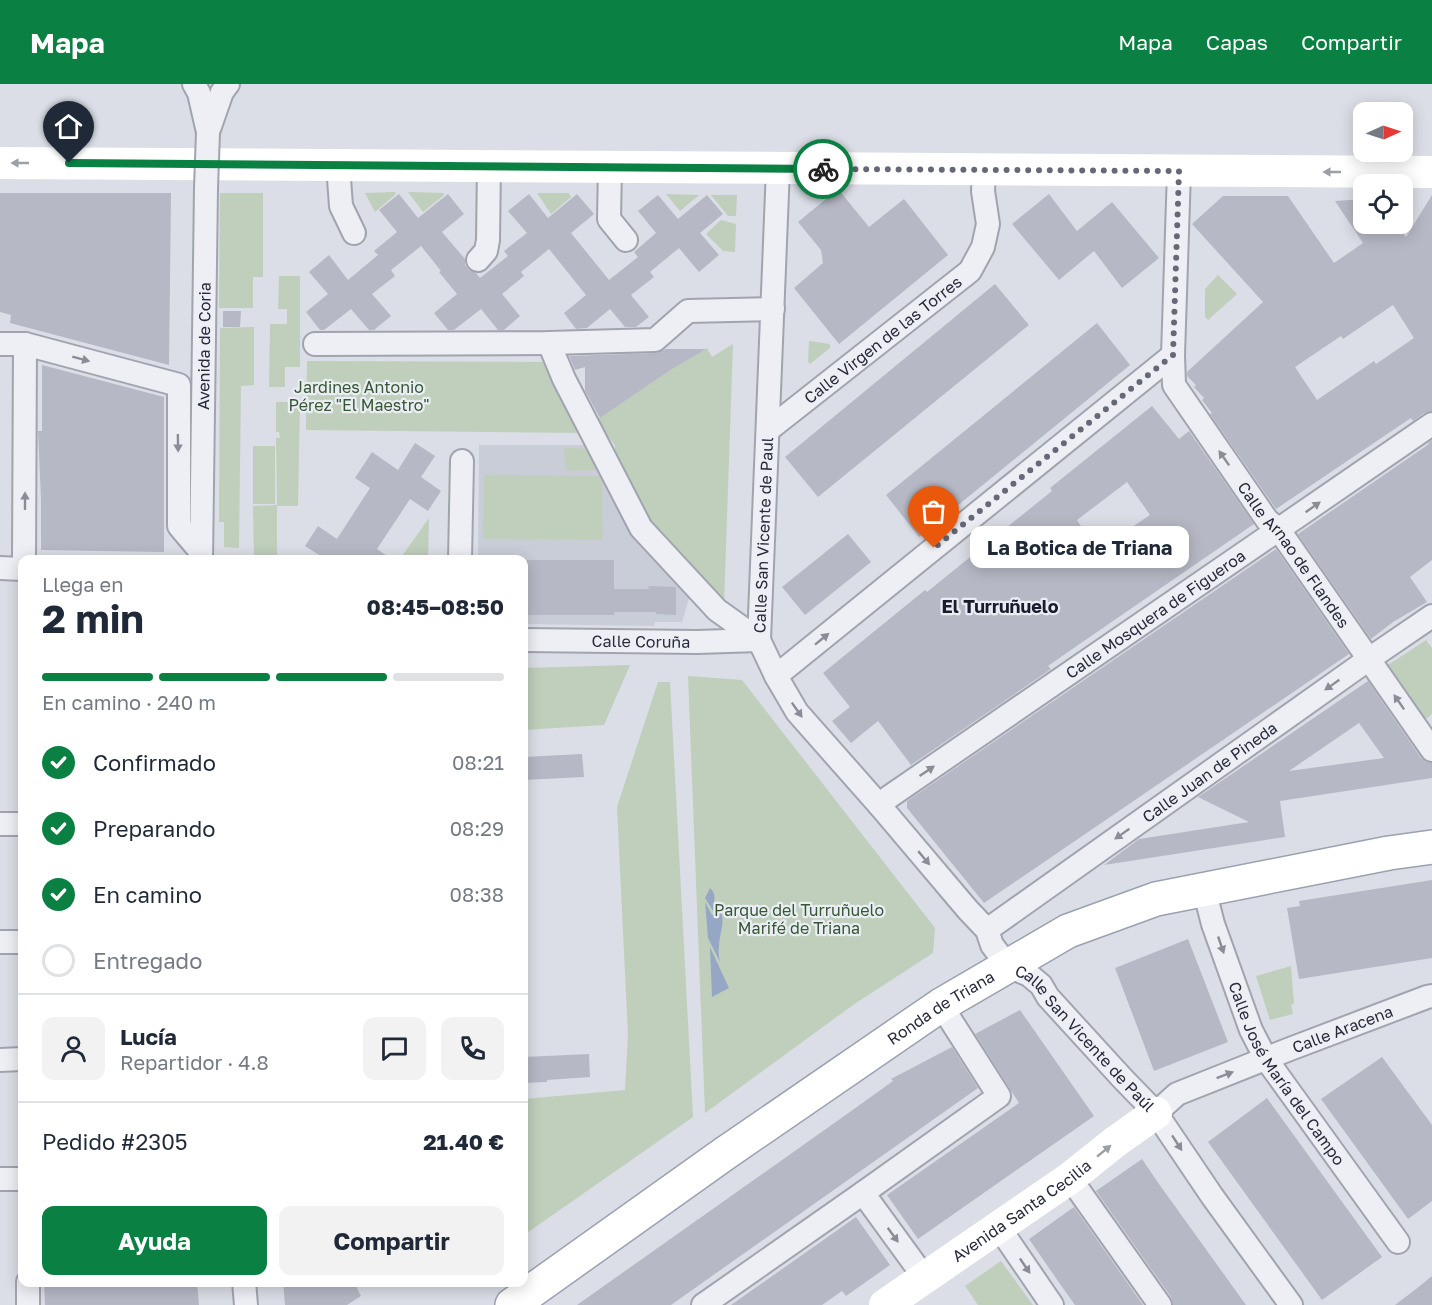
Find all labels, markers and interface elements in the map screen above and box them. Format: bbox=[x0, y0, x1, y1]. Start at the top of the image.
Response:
text: Mapa bbox=[30, 26, 105, 59]
text: Mapa bbox=[1118, 29, 1173, 55]
text: Capas bbox=[1206, 29, 1268, 55]
text: Compartir bbox=[1301, 29, 1402, 55]
pin bbox=[43, 101, 94, 163]
north arrow bbox=[1353, 102, 1413, 162]
map controls bbox=[1353, 102, 1413, 234]
icon: home bbox=[52, 110, 85, 143]
courier bbox=[793, 139, 853, 199]
icon: bike bbox=[807, 153, 840, 186]
one-way arrow bbox=[11, 158, 30, 168]
one-way arrow bbox=[1322, 167, 1341, 177]
button: locate bbox=[1353, 174, 1413, 234]
street label: Calle Virgen de las Torres bbox=[800, 271, 966, 408]
street label: Avenida de Coria bbox=[193, 282, 215, 410]
one-way arrow bbox=[72, 354, 91, 364]
park label: Jardines Antonio Pérez "El Maestro" bbox=[289, 377, 429, 415]
one-way arrow bbox=[173, 434, 183, 453]
street label: Calle San Vicente de Paul bbox=[749, 437, 777, 634]
one-way arrow bbox=[1218, 451, 1230, 467]
street label: Calle Arnao de Flandes bbox=[1234, 478, 1354, 632]
pin bbox=[908, 486, 959, 548]
one-way arrow bbox=[20, 492, 30, 511]
icon: bag bbox=[917, 495, 950, 528]
one-way arrow bbox=[1304, 501, 1321, 512]
callout: La Botica de Triana bbox=[970, 527, 1189, 569]
text: La Botica de Triana bbox=[987, 535, 1172, 559]
street label: Calle Mosquera de Figueroa bbox=[1062, 545, 1249, 683]
text: Llega en bbox=[42, 572, 124, 596]
text: 08:45–08:50 bbox=[367, 593, 504, 620]
text: 2 min bbox=[42, 595, 144, 642]
district label: El Turruñuelo bbox=[941, 595, 1059, 617]
street label: Calle Coruña bbox=[592, 631, 690, 652]
one-way arrow bbox=[814, 633, 829, 646]
one-way arrow bbox=[1325, 679, 1341, 691]
text: En camino · 240 m bbox=[42, 690, 216, 714]
one-way arrow bbox=[1394, 694, 1405, 710]
one-way arrow bbox=[791, 701, 803, 717]
street label: Calle Juan de Pineda bbox=[1138, 717, 1281, 827]
icon: check bbox=[42, 746, 75, 779]
text: Confirmado bbox=[93, 749, 216, 776]
text: 08:21 bbox=[452, 750, 504, 774]
one-way arrow bbox=[918, 765, 934, 777]
icon: check bbox=[42, 812, 75, 845]
text: Preparando bbox=[93, 815, 216, 842]
text: 08:29 bbox=[450, 816, 504, 840]
one-way arrow bbox=[1114, 828, 1130, 840]
one-way arrow bbox=[917, 850, 930, 866]
icon: check bbox=[42, 878, 75, 911]
text: En camino bbox=[93, 881, 202, 908]
text: 08:38 bbox=[450, 882, 504, 906]
park label: Parque del Turruñuelo Marifé de Triana bbox=[714, 900, 884, 938]
one-way arrow bbox=[1216, 936, 1226, 954]
text: Entregado bbox=[93, 947, 202, 974]
street label: Calle San Vicente de Paúl bbox=[1012, 960, 1159, 1116]
street label: Ronda de Triana bbox=[883, 966, 998, 1049]
street label: Calle José María del Campo bbox=[1224, 979, 1349, 1169]
street label: Calle Aracena bbox=[1289, 1001, 1396, 1057]
button: person bbox=[42, 1017, 105, 1080]
button: chat bbox=[363, 1017, 426, 1080]
button: phone bbox=[441, 1017, 504, 1080]
text: Lucía bbox=[120, 1023, 177, 1050]
text: Repartidor · 4.8 bbox=[120, 1050, 269, 1074]
one-way arrow bbox=[1216, 1070, 1234, 1080]
text: Pedido #2305 bbox=[42, 1128, 188, 1155]
text: 21.40 € bbox=[423, 1128, 504, 1155]
one-way arrow bbox=[1171, 1135, 1182, 1151]
one-way arrow bbox=[1097, 1145, 1112, 1157]
street label: Avenida Santa Cecilia bbox=[948, 1155, 1095, 1266]
button: Ayuda bbox=[42, 1206, 267, 1275]
button: Compartir bbox=[279, 1206, 504, 1275]
one-way arrow bbox=[887, 1228, 899, 1243]
one-way arrow bbox=[1019, 1257, 1031, 1273]

